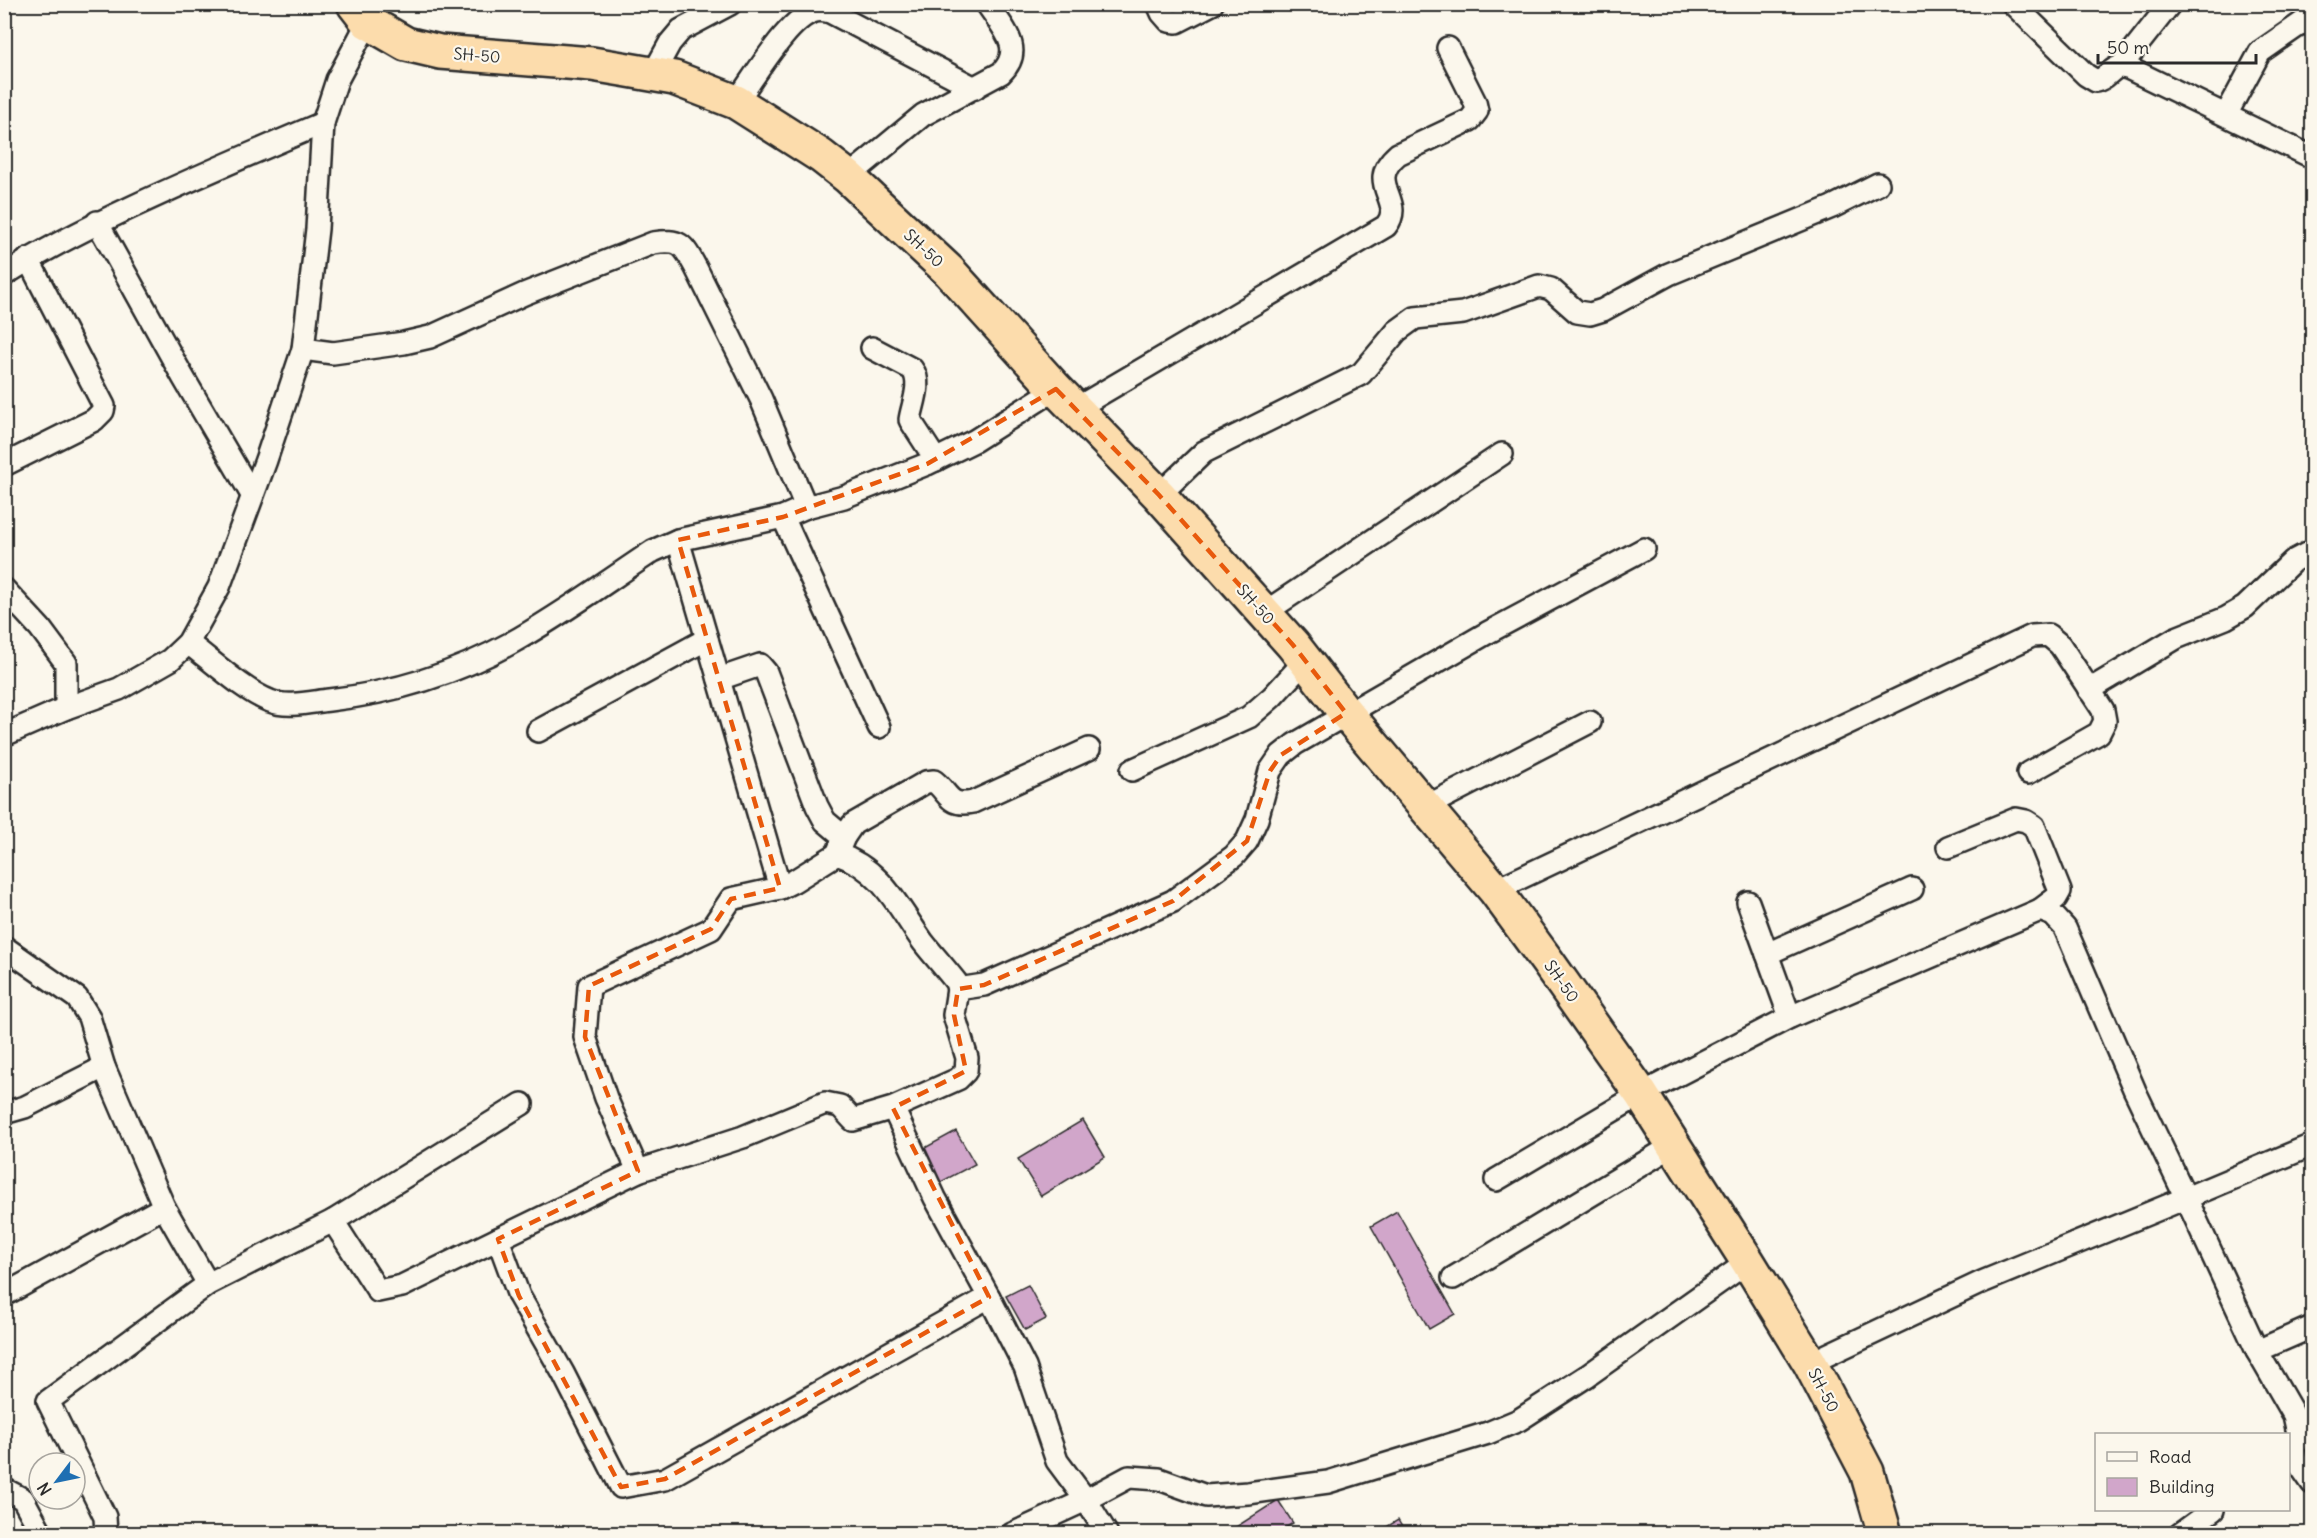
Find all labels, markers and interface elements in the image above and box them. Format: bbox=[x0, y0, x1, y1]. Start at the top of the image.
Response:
scale bar bbox=[2098, 27, 2256, 65]
text: 50 m bbox=[2107, 36, 2149, 59]
street label: SH-50 bbox=[453, 43, 501, 67]
street label: SH-50 bbox=[900, 225, 948, 271]
street label: SH-50 bbox=[1233, 580, 1279, 628]
street label: SH-50 bbox=[1540, 956, 1584, 1006]
street label: SH-50 bbox=[1804, 1365, 1844, 1415]
legend bbox=[2095, 1433, 2290, 1511]
text: Road bbox=[2149, 1445, 2192, 1468]
north arrow bbox=[27, 1451, 87, 1511]
text: Building bbox=[2149, 1475, 2214, 1498]
text: N bbox=[33, 1479, 56, 1499]

